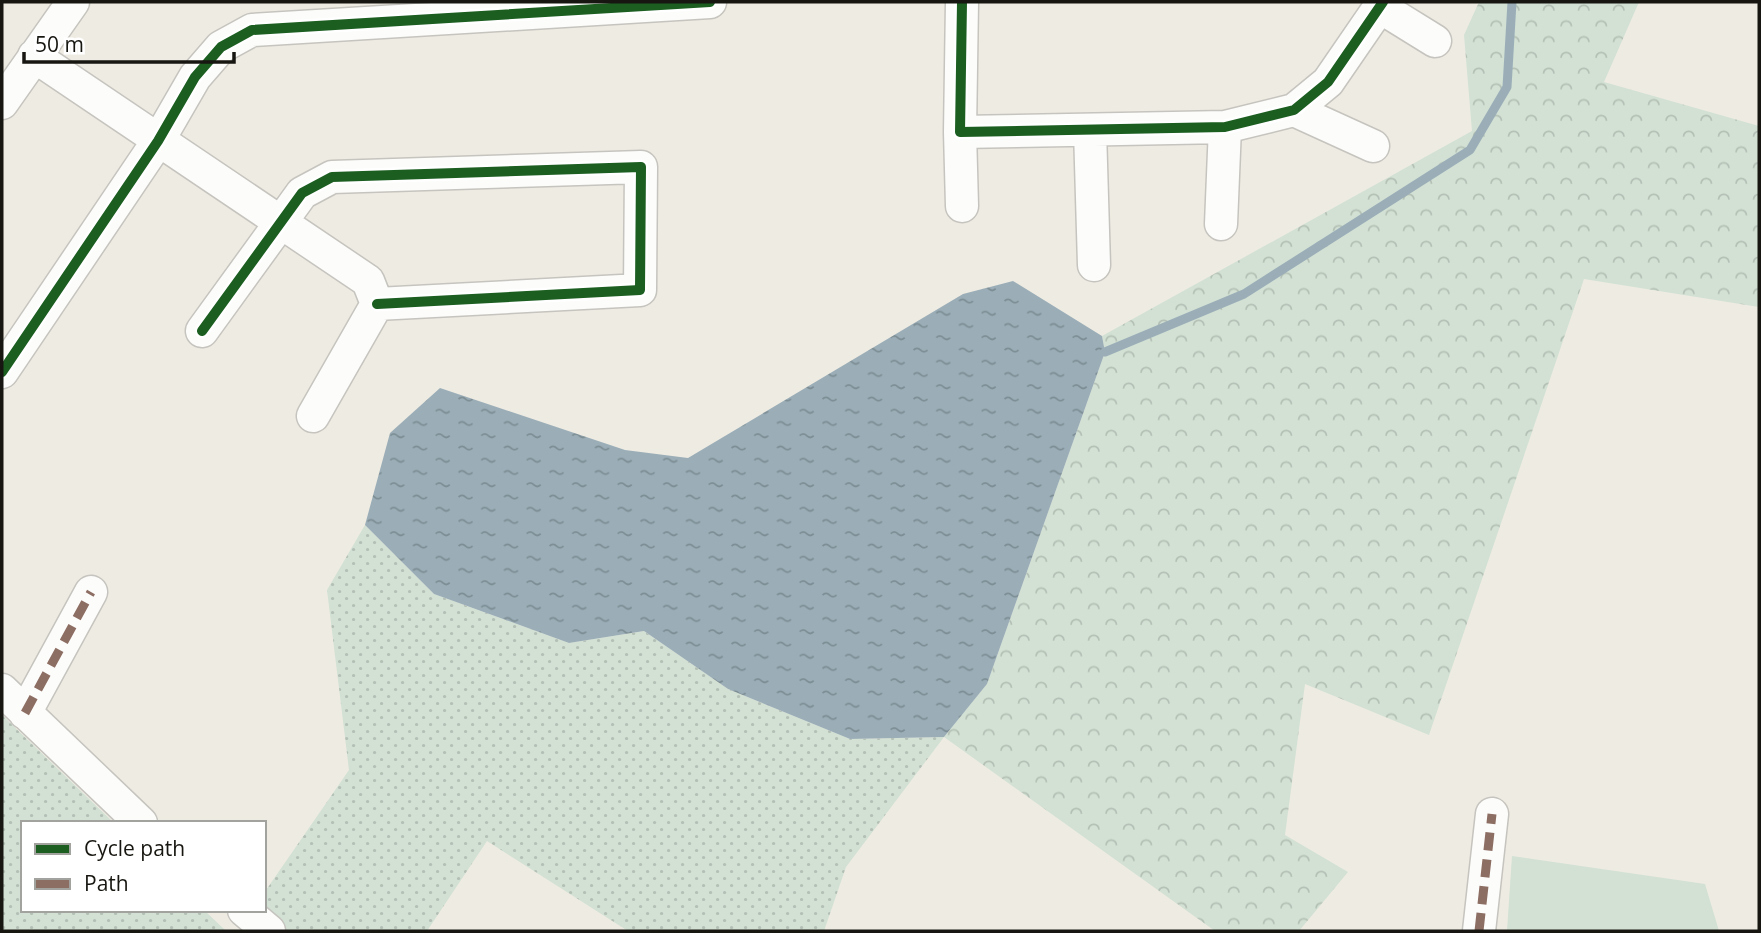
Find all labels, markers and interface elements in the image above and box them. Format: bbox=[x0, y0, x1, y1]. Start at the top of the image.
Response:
scale bar bbox=[24, 21, 234, 65]
text: 50 m bbox=[35, 30, 84, 58]
legend bbox=[21, 821, 266, 912]
text: Cycle path bbox=[84, 834, 185, 862]
text: Path bbox=[84, 869, 129, 897]

